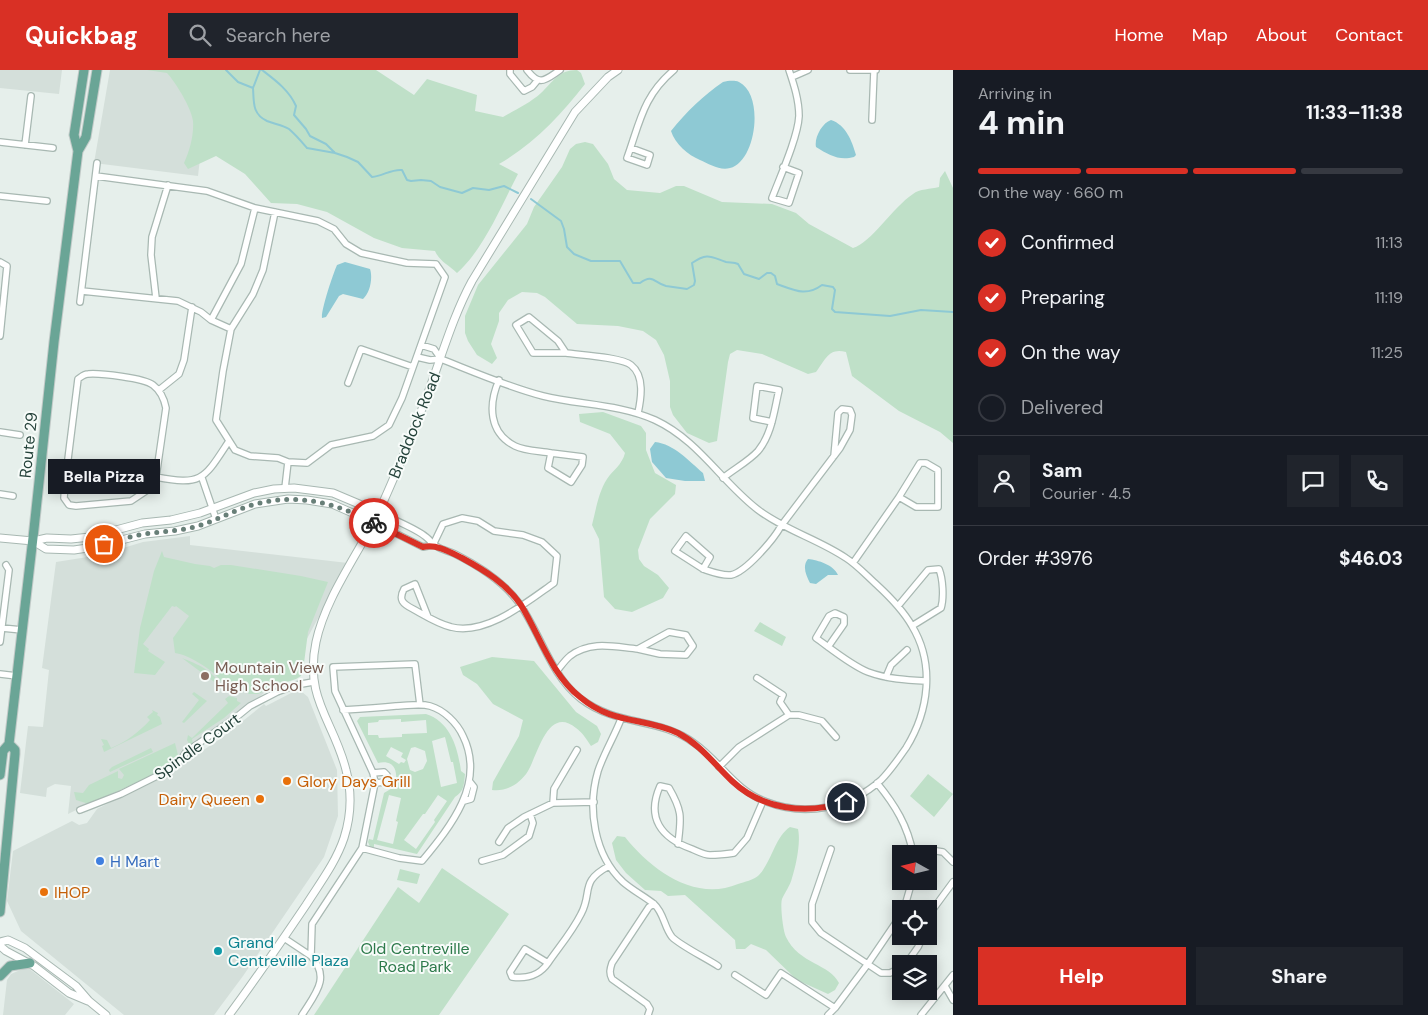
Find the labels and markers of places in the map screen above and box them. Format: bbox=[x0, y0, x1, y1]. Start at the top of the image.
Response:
callout: Bella Pizza bbox=[48, 459, 160, 494]
pin bbox=[83, 523, 125, 565]
place label: Mountain View High School bbox=[215, 657, 324, 696]
marker: Mountain View High School bbox=[199, 670, 211, 682]
place label: Glory Days Grill bbox=[297, 771, 410, 792]
marker: Glory Days Grill bbox=[281, 775, 293, 787]
pin bbox=[825, 781, 867, 823]
place label: Dairy Queen bbox=[158, 789, 250, 810]
marker: Dairy Queen bbox=[254, 793, 266, 805]
place label: H Mart bbox=[110, 851, 160, 872]
marker: H Mart bbox=[94, 855, 106, 867]
place label: IHOP bbox=[54, 882, 90, 903]
marker: IHOP bbox=[38, 886, 50, 898]
place label: Grand Centreville Plaza bbox=[228, 932, 349, 971]
marker: Grand Centreville Plaza bbox=[212, 945, 224, 957]

